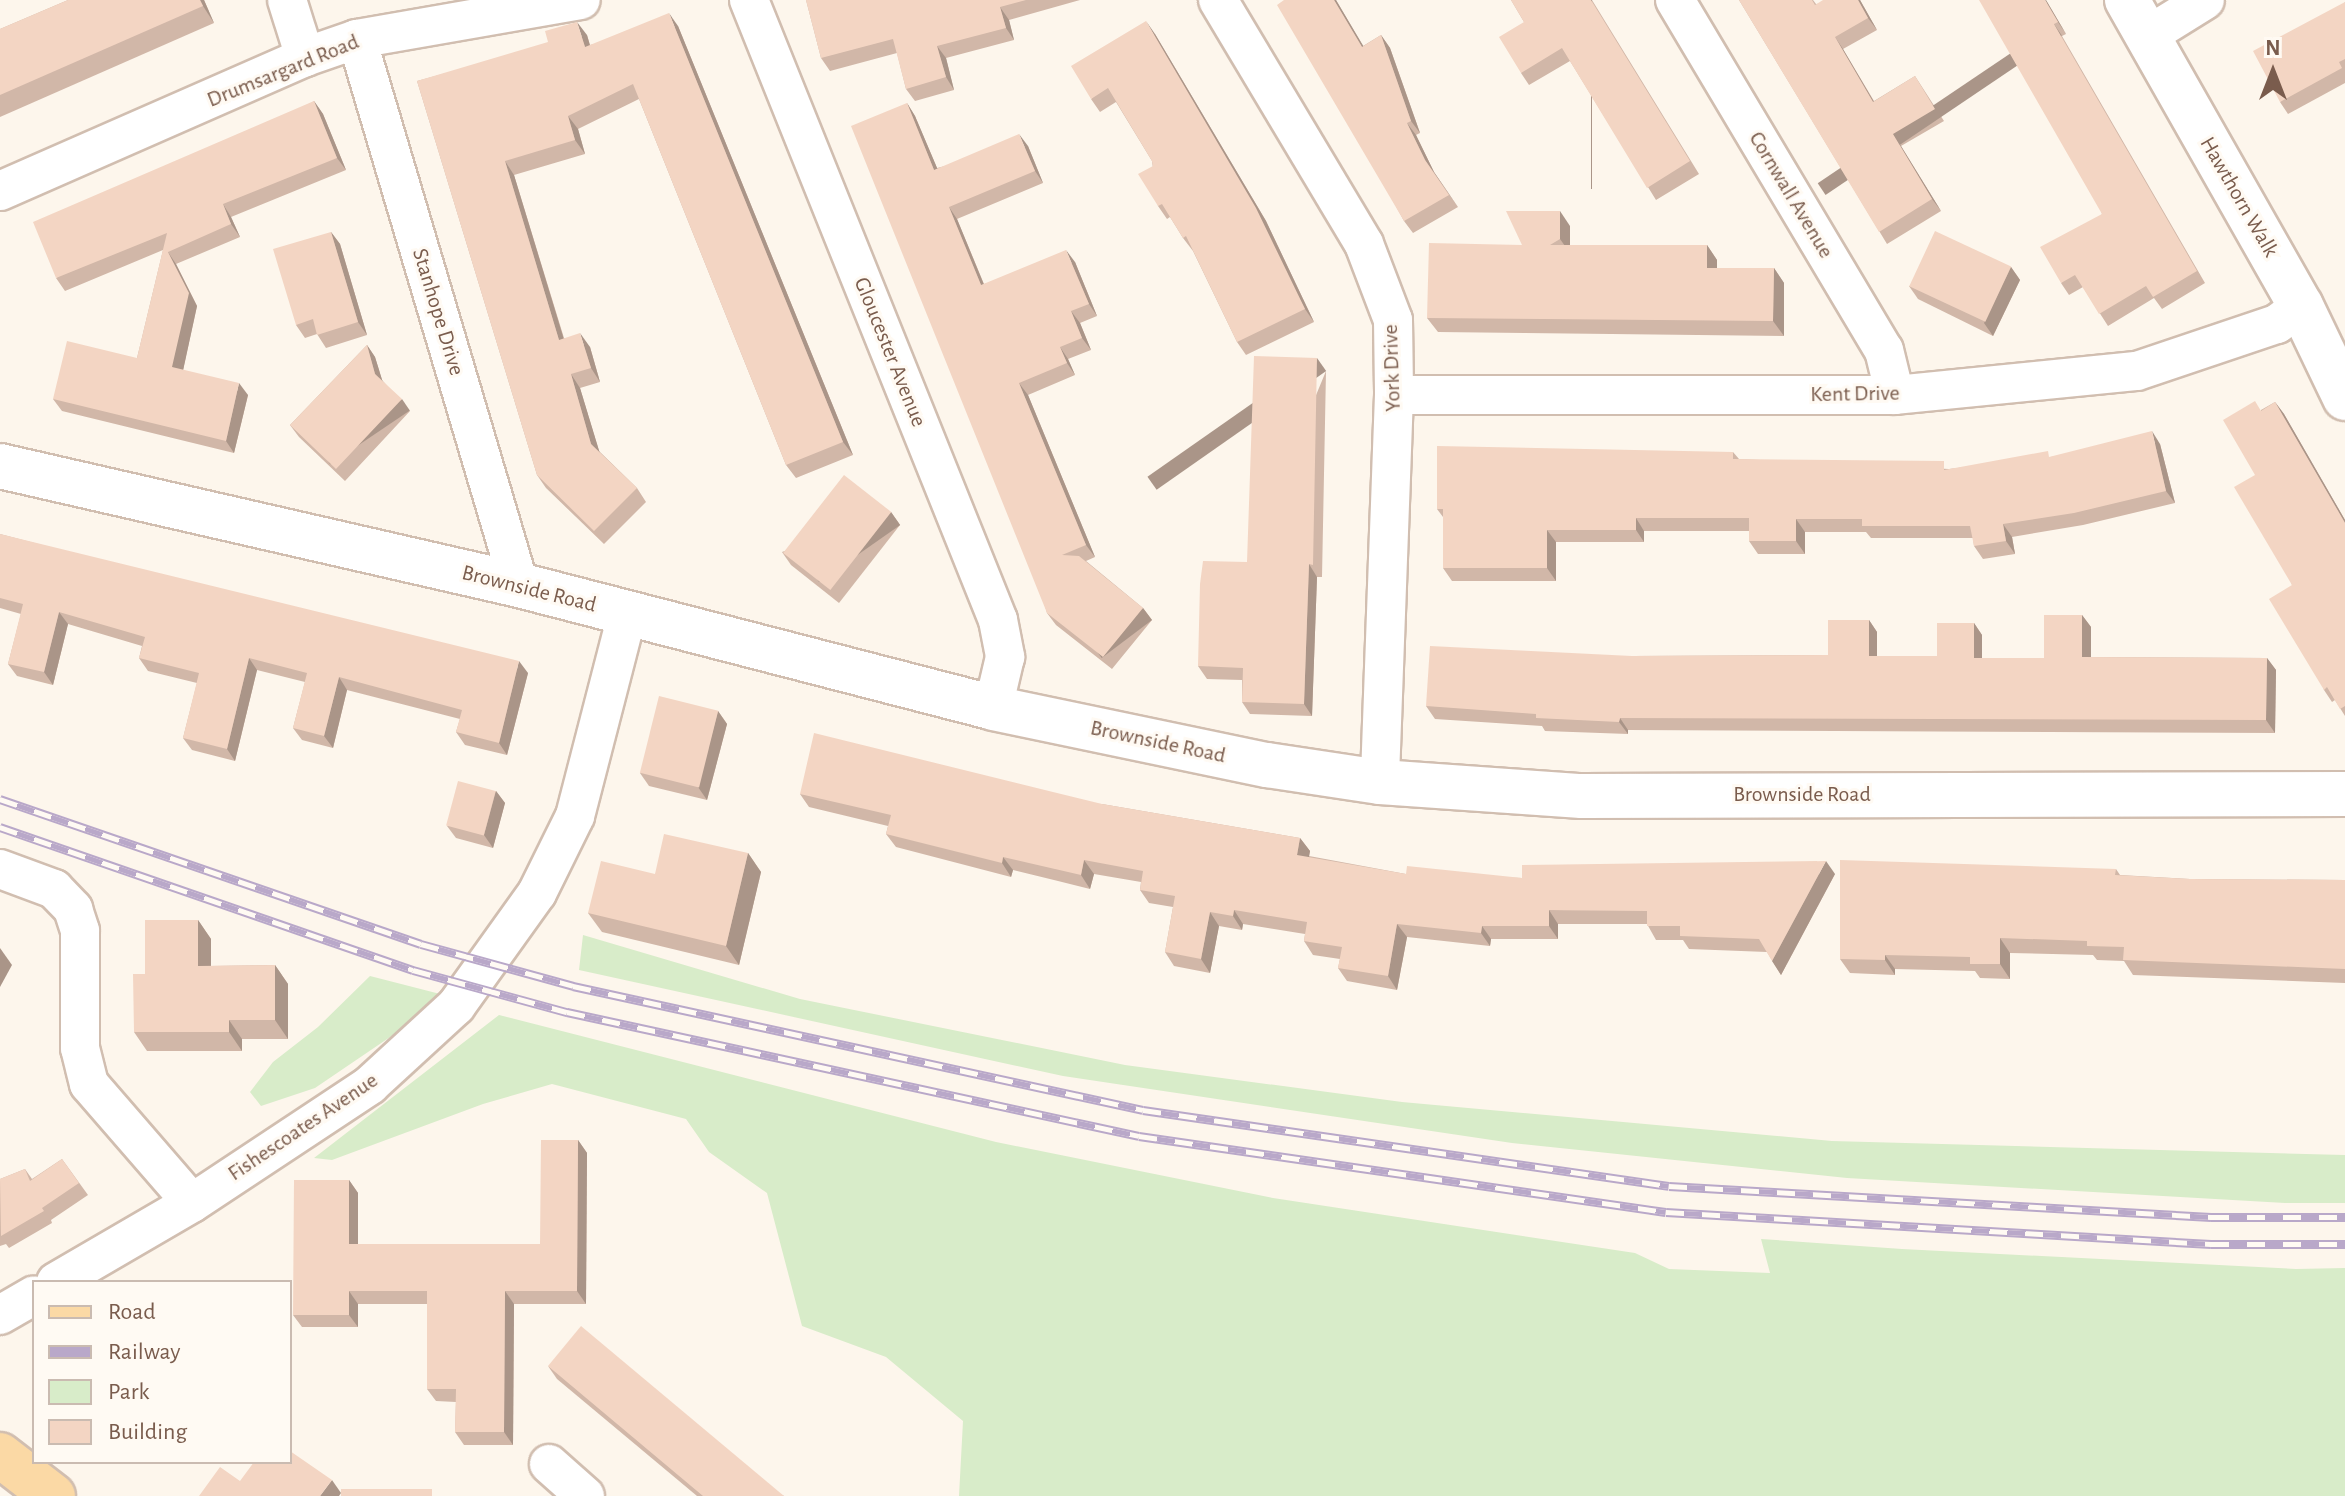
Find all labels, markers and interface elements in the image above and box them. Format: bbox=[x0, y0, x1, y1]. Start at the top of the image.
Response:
street label: Drumsargard Road bbox=[203, 29, 363, 113]
north arrow bbox=[2233, 32, 2313, 112]
text: N bbox=[2265, 37, 2281, 59]
street label: Cornwall Avenue bbox=[1743, 127, 1839, 263]
street label: Hawthorn Walk bbox=[2194, 132, 2284, 262]
street label: Stanhope Drive bbox=[406, 245, 470, 379]
street label: Gloucester Avenue bbox=[848, 273, 932, 431]
street label: York Drive bbox=[1377, 324, 1407, 412]
street label: Kent Drive bbox=[1810, 380, 1900, 408]
street label: Brownside Road bbox=[459, 560, 599, 618]
street label: Brownside Road bbox=[1088, 715, 1228, 769]
street label: Brownside Road bbox=[1733, 782, 1871, 808]
street label: Fishescoates Avenue bbox=[223, 1067, 383, 1187]
legend bbox=[32, 1280, 292, 1464]
text: Road bbox=[108, 1300, 156, 1324]
text: Railway bbox=[108, 1340, 180, 1364]
text: Park bbox=[108, 1380, 149, 1404]
text: Building bbox=[108, 1420, 187, 1444]

